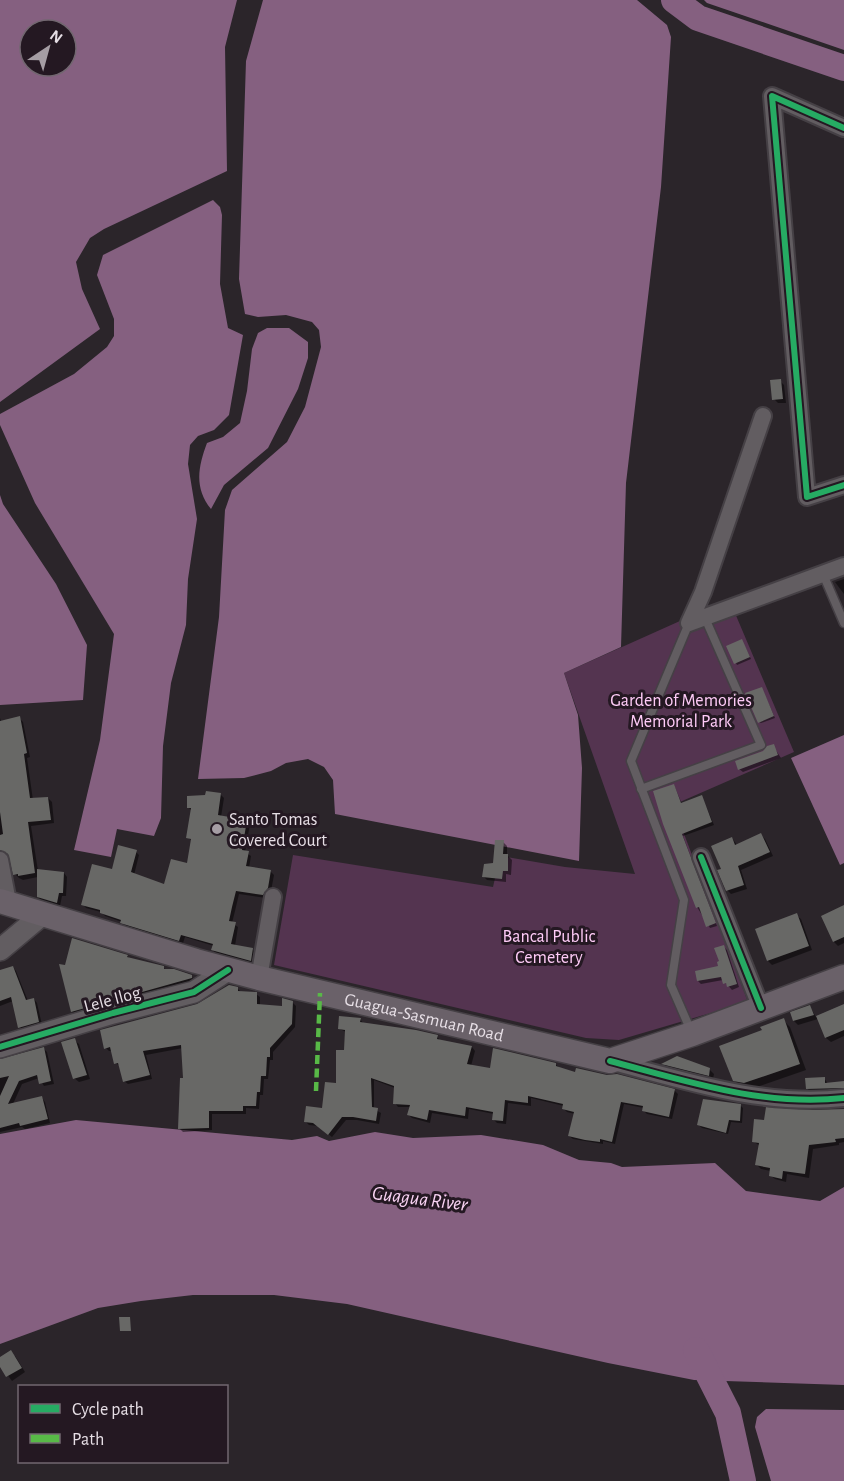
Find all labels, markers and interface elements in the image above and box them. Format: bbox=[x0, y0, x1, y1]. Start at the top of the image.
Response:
north arrow bbox=[18, 18, 78, 78]
text: N bbox=[47, 27, 65, 46]
park label: Garden of Memories Memorial Park bbox=[610, 692, 752, 731]
place label: Santo Tomas Covered Court bbox=[229, 811, 327, 850]
marker: Santo Tomas Covered Court bbox=[210, 822, 224, 836]
park label: Bancal Public Cemetery bbox=[503, 928, 595, 967]
street label: Lele Ilog bbox=[82, 984, 143, 1016]
street label: Guagua-Sasmuan Road bbox=[343, 991, 505, 1046]
water label: Guagua River bbox=[371, 1183, 469, 1215]
legend bbox=[18, 1385, 228, 1463]
text: Cycle path bbox=[72, 1401, 144, 1419]
text: Path bbox=[72, 1431, 104, 1449]

